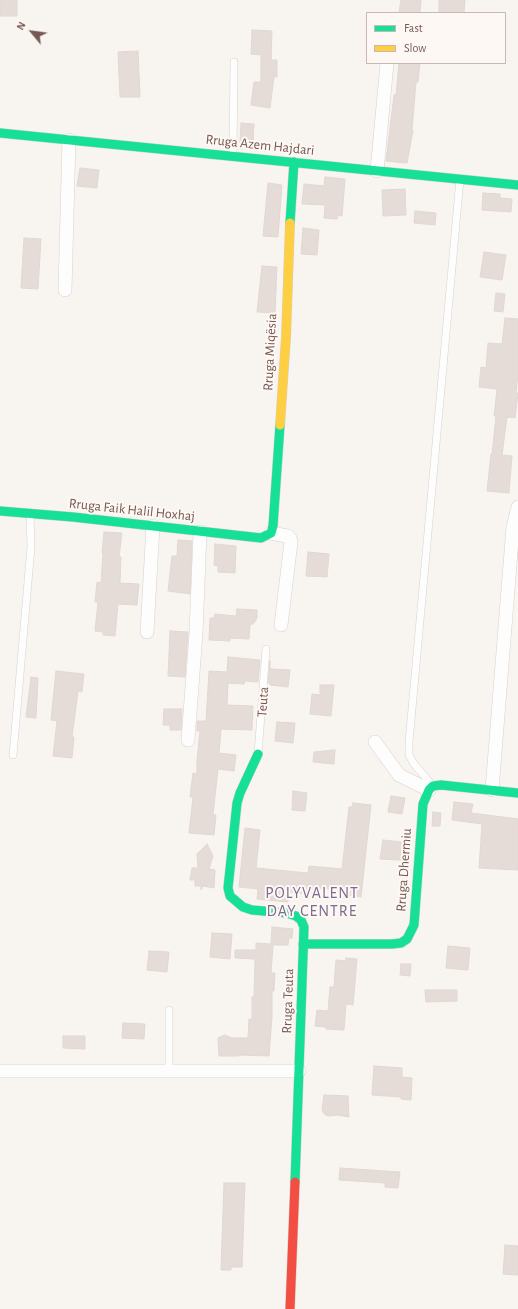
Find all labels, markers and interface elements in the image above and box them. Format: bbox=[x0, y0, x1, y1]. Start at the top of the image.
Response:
north arrow bbox=[12, 12, 52, 52]
legend bbox=[366, 12, 506, 64]
text: N bbox=[14, 20, 28, 32]
text: Fast bbox=[404, 22, 423, 34]
text: Slow bbox=[404, 42, 426, 54]
street label: Rruga Azem Hajdari bbox=[205, 131, 315, 159]
street label: Rruga Miqësia bbox=[260, 313, 280, 391]
street label: Rruga Faik Halil Hoxhaj bbox=[68, 495, 196, 525]
street label: Teuta bbox=[254, 686, 272, 718]
street label: Rruga Dhermiu bbox=[393, 828, 415, 912]
district label: POLYVALENT DAY CENTRE bbox=[265, 883, 359, 921]
street label: Rruga Teuta bbox=[278, 968, 298, 1034]

